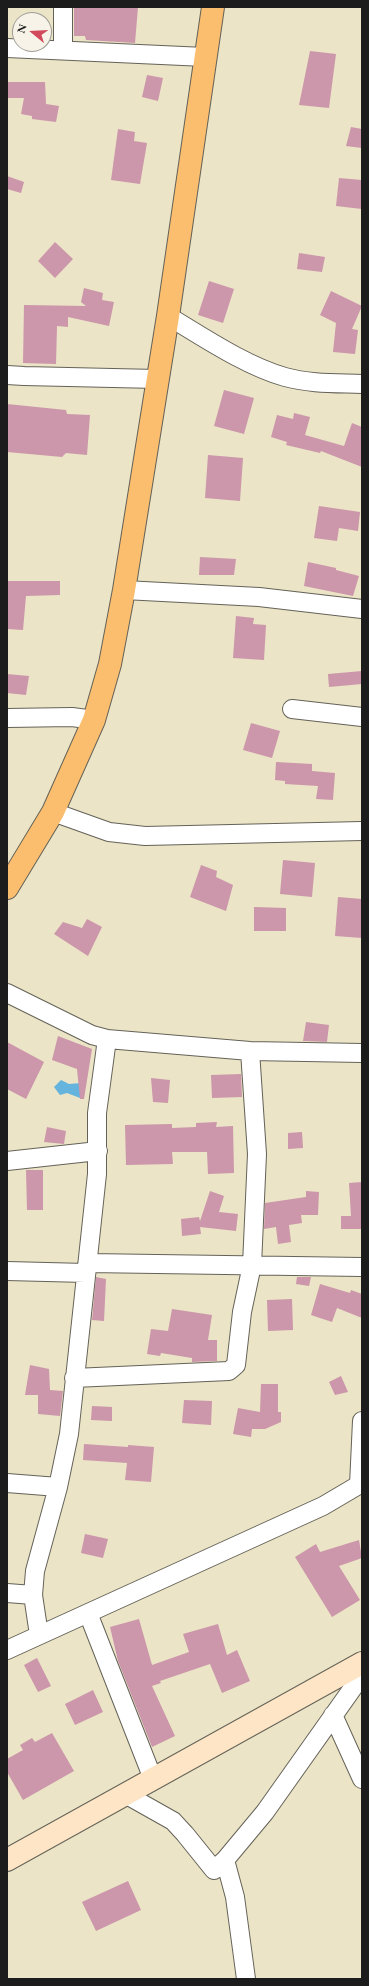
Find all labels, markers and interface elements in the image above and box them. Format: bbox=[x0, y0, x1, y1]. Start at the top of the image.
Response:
north arrow bbox=[12, 12, 52, 52]
text: N bbox=[14, 22, 30, 35]

